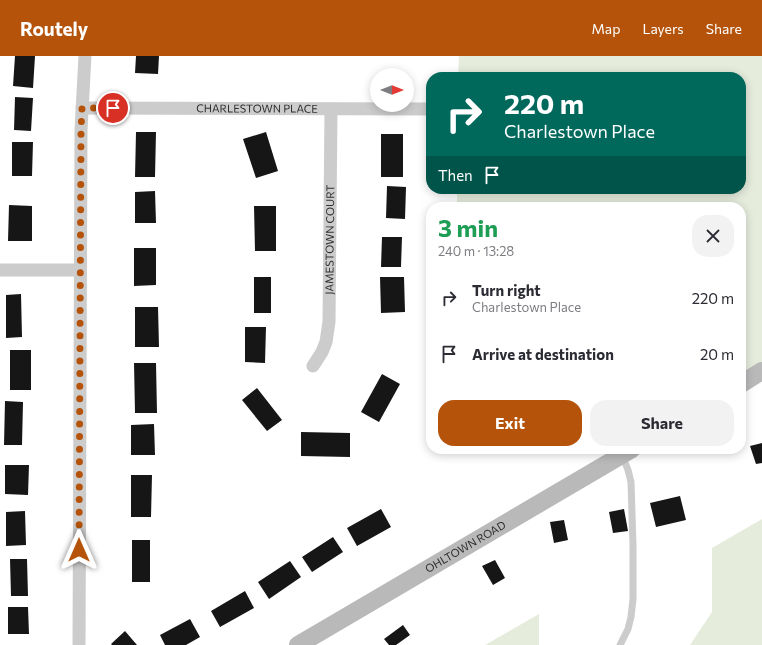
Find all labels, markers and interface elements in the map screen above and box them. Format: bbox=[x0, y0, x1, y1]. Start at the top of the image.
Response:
text: Routely bbox=[20, 17, 88, 40]
text: Map bbox=[592, 20, 620, 37]
text: Layers bbox=[642, 20, 684, 37]
text: Share bbox=[706, 20, 742, 37]
north arrow bbox=[370, 68, 414, 112]
map controls bbox=[370, 68, 414, 112]
text: 220 m bbox=[504, 86, 584, 120]
icon: right bbox=[438, 88, 490, 140]
pin bbox=[96, 91, 130, 125]
icon: arrive bbox=[102, 97, 124, 119]
street label: CHARLESTOWN PLACE bbox=[196, 101, 318, 115]
text: Charlestown Place bbox=[504, 120, 655, 142]
icon: arrive bbox=[481, 164, 503, 186]
text: Then bbox=[438, 166, 473, 184]
street label: JAMESTOWN COURT bbox=[322, 185, 336, 295]
text: 3 min bbox=[438, 213, 498, 242]
button: close bbox=[692, 215, 734, 257]
text: 240 m · 13:28 bbox=[438, 243, 514, 259]
text: Turn right bbox=[472, 281, 541, 299]
icon: right bbox=[438, 287, 460, 309]
text: 220 m bbox=[692, 289, 734, 307]
text: Charlestown Place bbox=[472, 299, 581, 315]
icon: arrive bbox=[438, 343, 460, 365]
text: Arrive at destination bbox=[472, 345, 614, 363]
text: 20 m bbox=[700, 345, 734, 363]
button: Exit bbox=[438, 400, 582, 446]
button: Share bbox=[590, 400, 734, 446]
street label: OHLTOWN ROAD bbox=[422, 518, 508, 575]
position arrow bbox=[58, 529, 100, 571]

